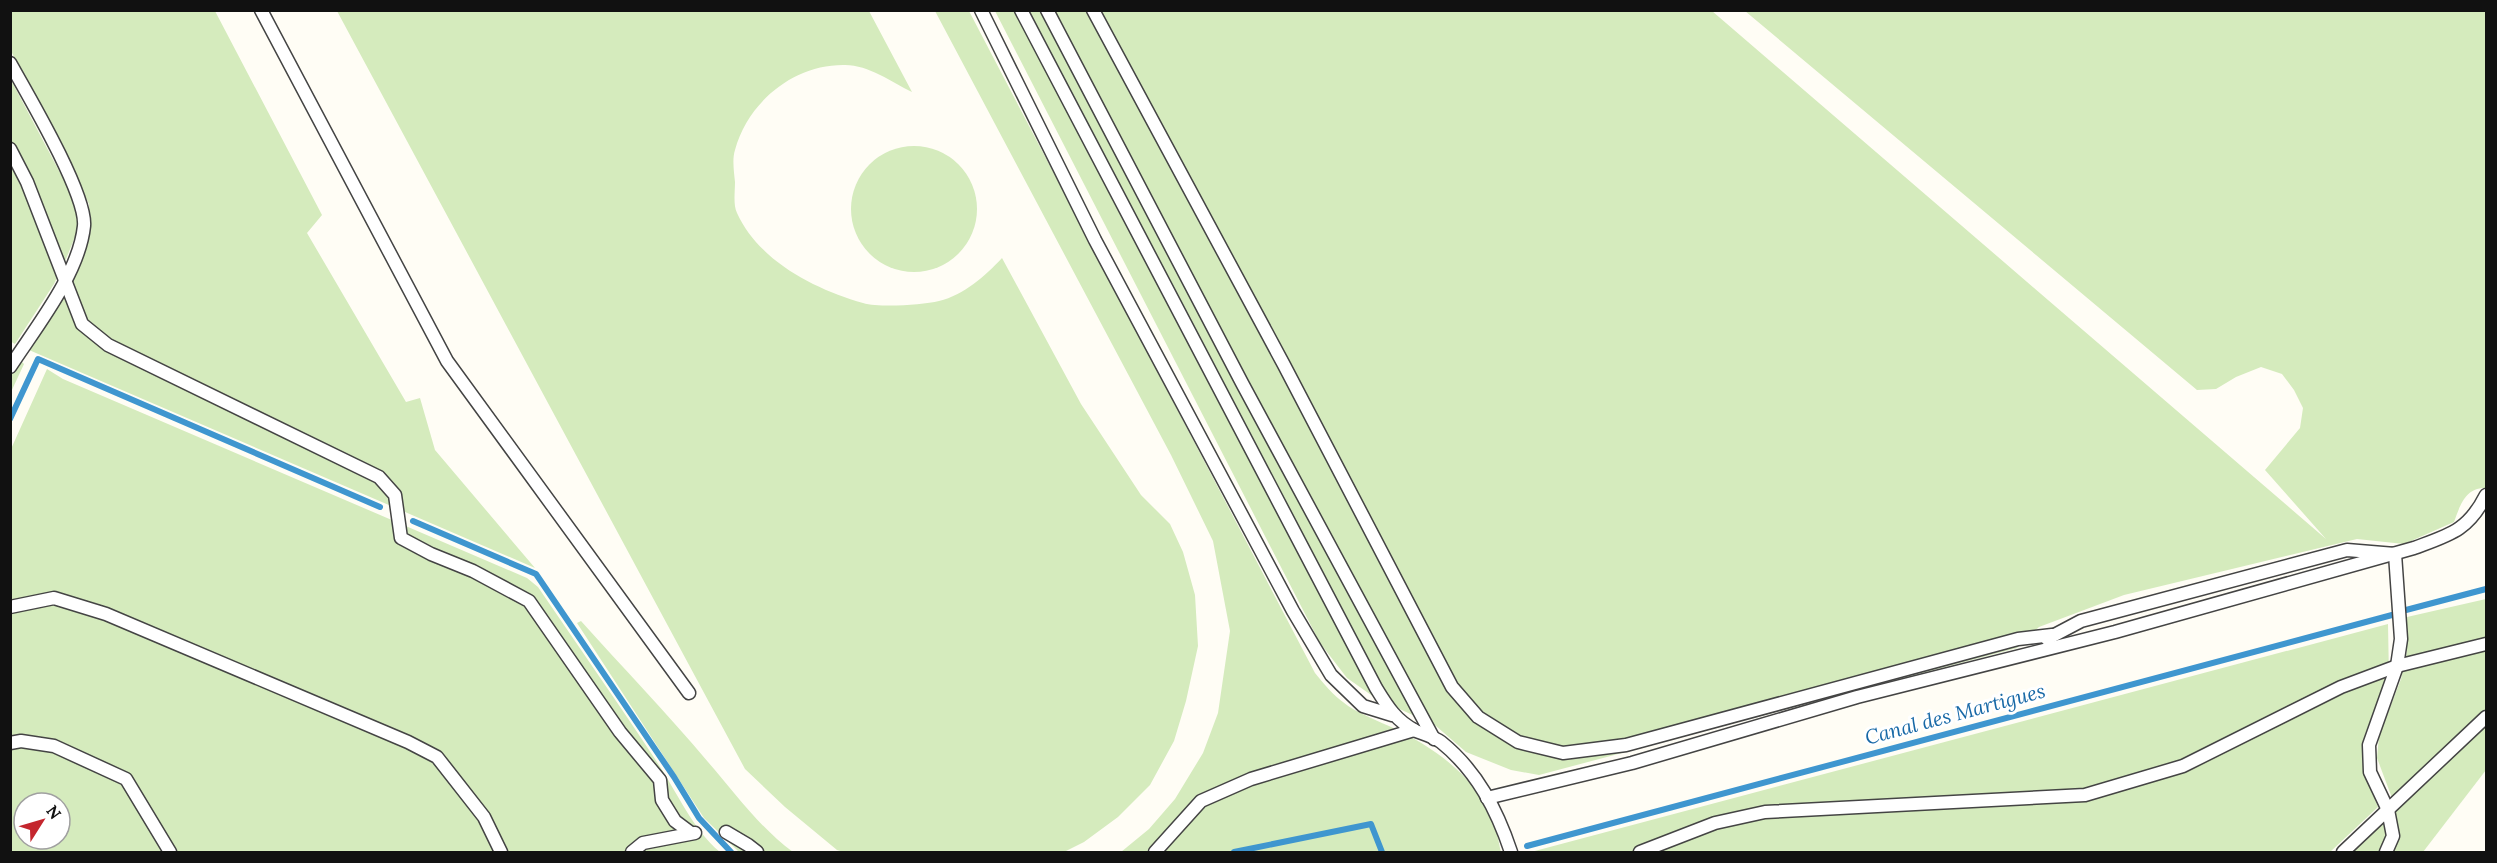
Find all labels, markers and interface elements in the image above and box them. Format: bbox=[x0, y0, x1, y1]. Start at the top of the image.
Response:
water label: Canal des Martigues bbox=[1862, 677, 2048, 750]
north arrow bbox=[12, 791, 72, 851]
text: N bbox=[42, 801, 66, 823]

